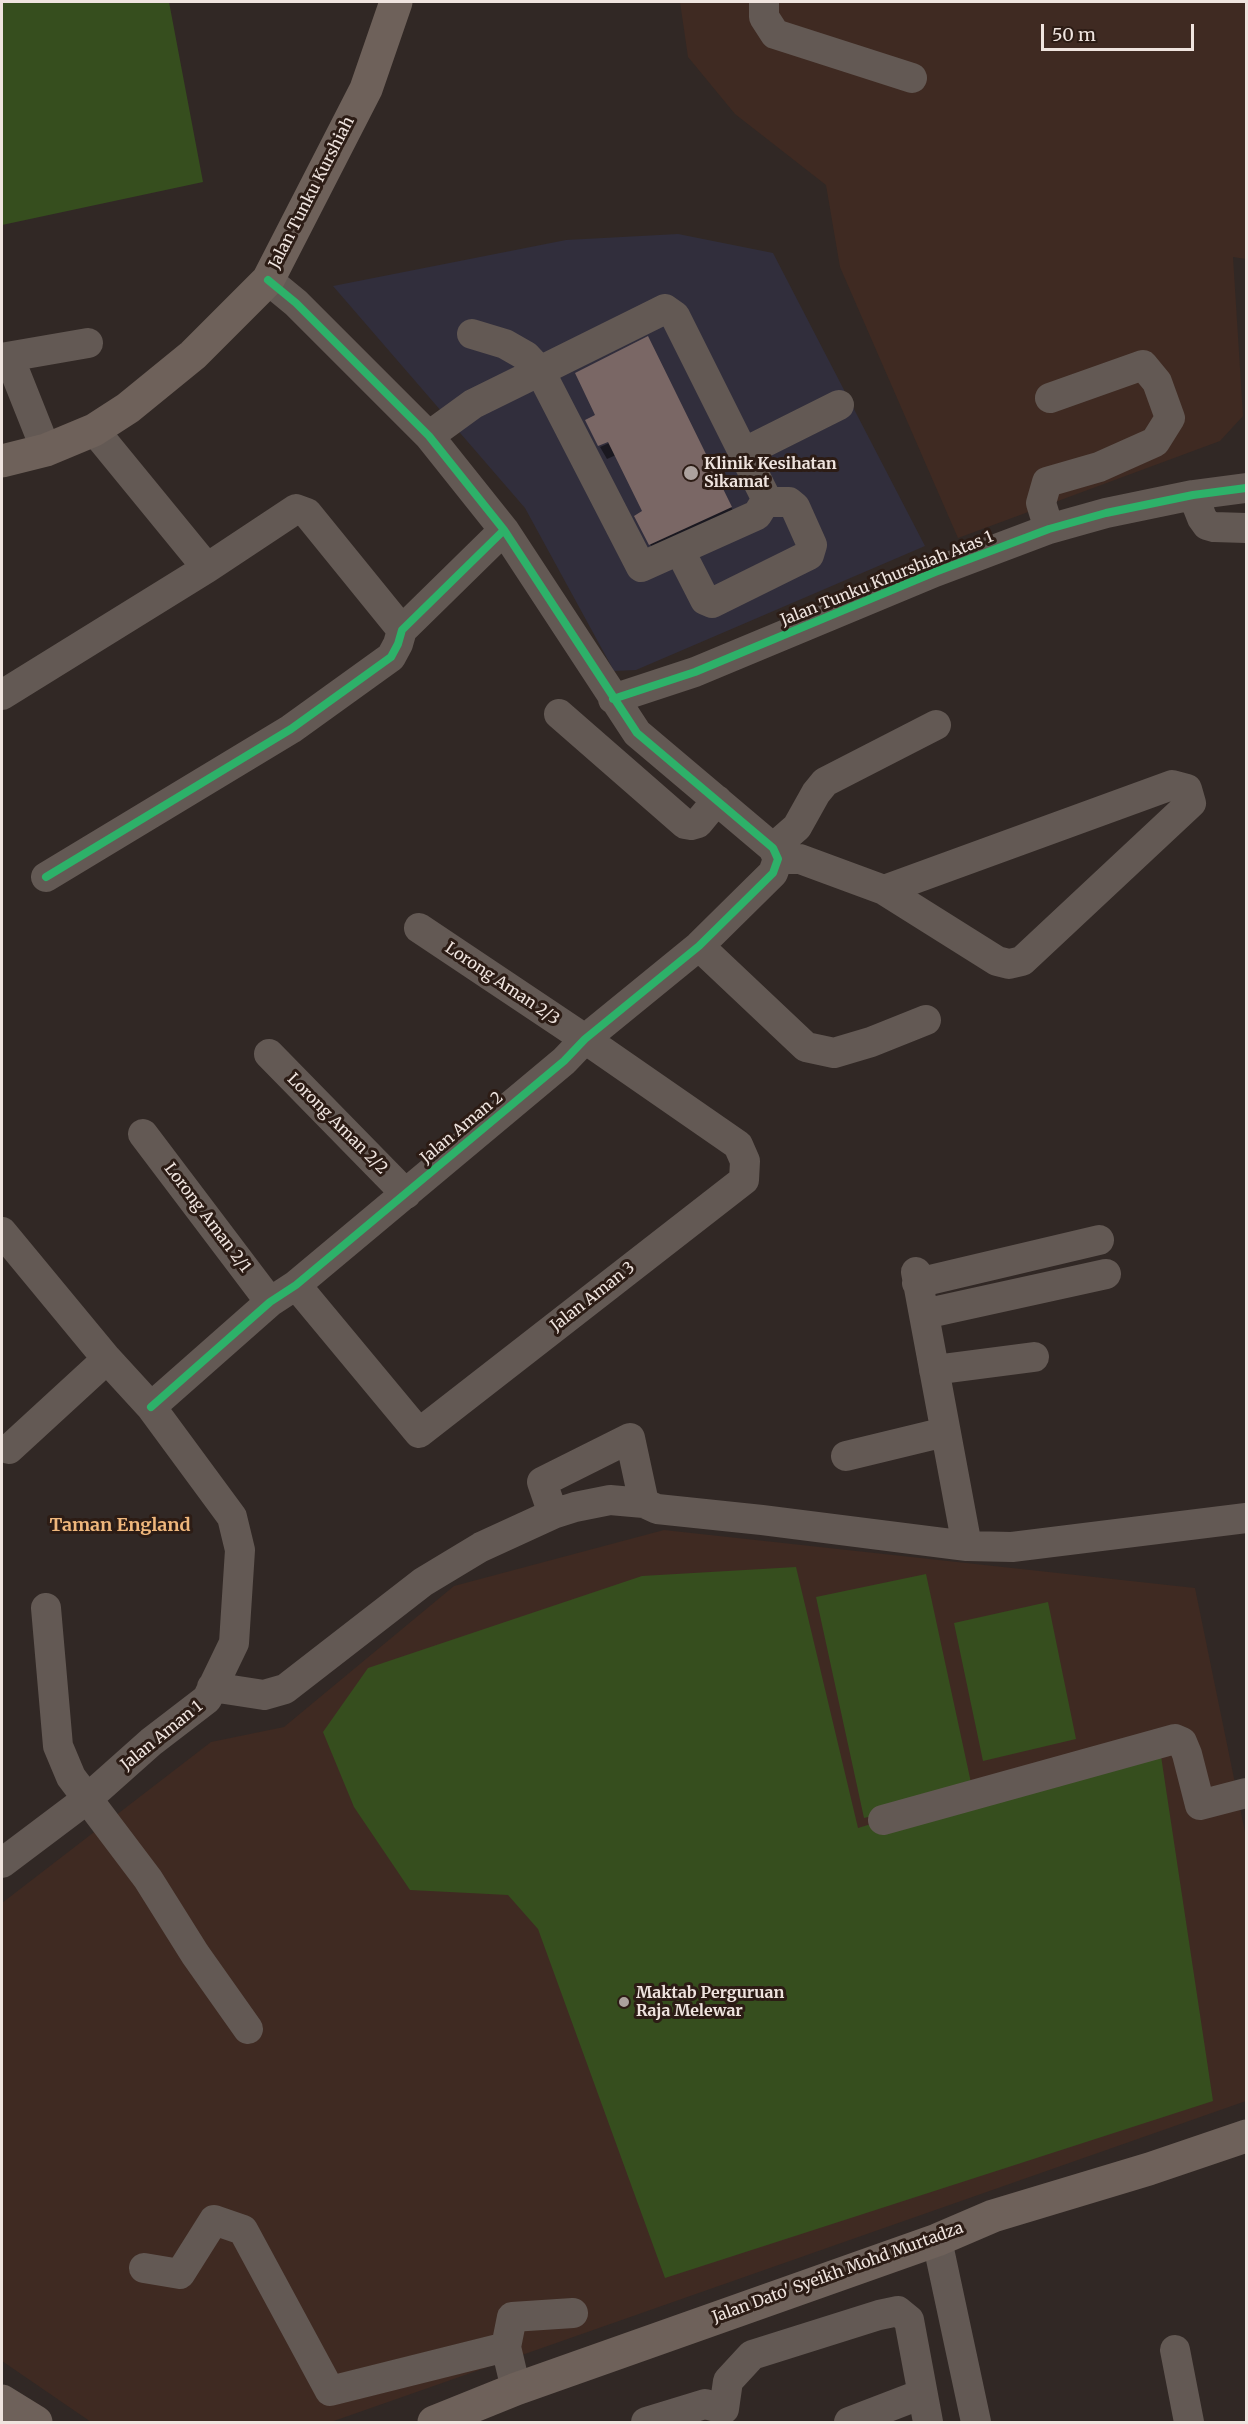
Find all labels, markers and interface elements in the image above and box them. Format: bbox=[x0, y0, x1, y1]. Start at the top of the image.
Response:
scale bar bbox=[1044, 12, 1197, 50]
text: 50 m bbox=[1052, 23, 1096, 46]
street label: Jalan Tunku Kurshiah bbox=[265, 114, 359, 272]
place label: Klinik Kesihatan Sikamat bbox=[704, 454, 837, 492]
marker: Klinik Kesihatan Sikamat bbox=[682, 464, 700, 482]
street label: Jalan Tunku Khurshiah Atas 1 bbox=[778, 527, 996, 631]
street label: Lorong Aman 2/3 bbox=[441, 939, 563, 1029]
street label: Lorong Aman 2/2 bbox=[283, 1070, 391, 1178]
street label: Jalan Aman 2 bbox=[417, 1088, 507, 1168]
street label: Lorong Aman 2/1 bbox=[160, 1160, 254, 1276]
street label: Jalan Aman 3 bbox=[547, 1258, 639, 1336]
district label: Taman England bbox=[49, 1515, 191, 1537]
street label: Jalan Aman 1 bbox=[117, 1697, 207, 1775]
place label: Maktab Perguruan Raja Melewar bbox=[636, 1983, 784, 2021]
marker: Maktab Perguruan Raja Melewar bbox=[617, 1995, 631, 2009]
street label: Jalan Dato' Syeikh Mohd Murtadza bbox=[710, 2219, 966, 2327]

